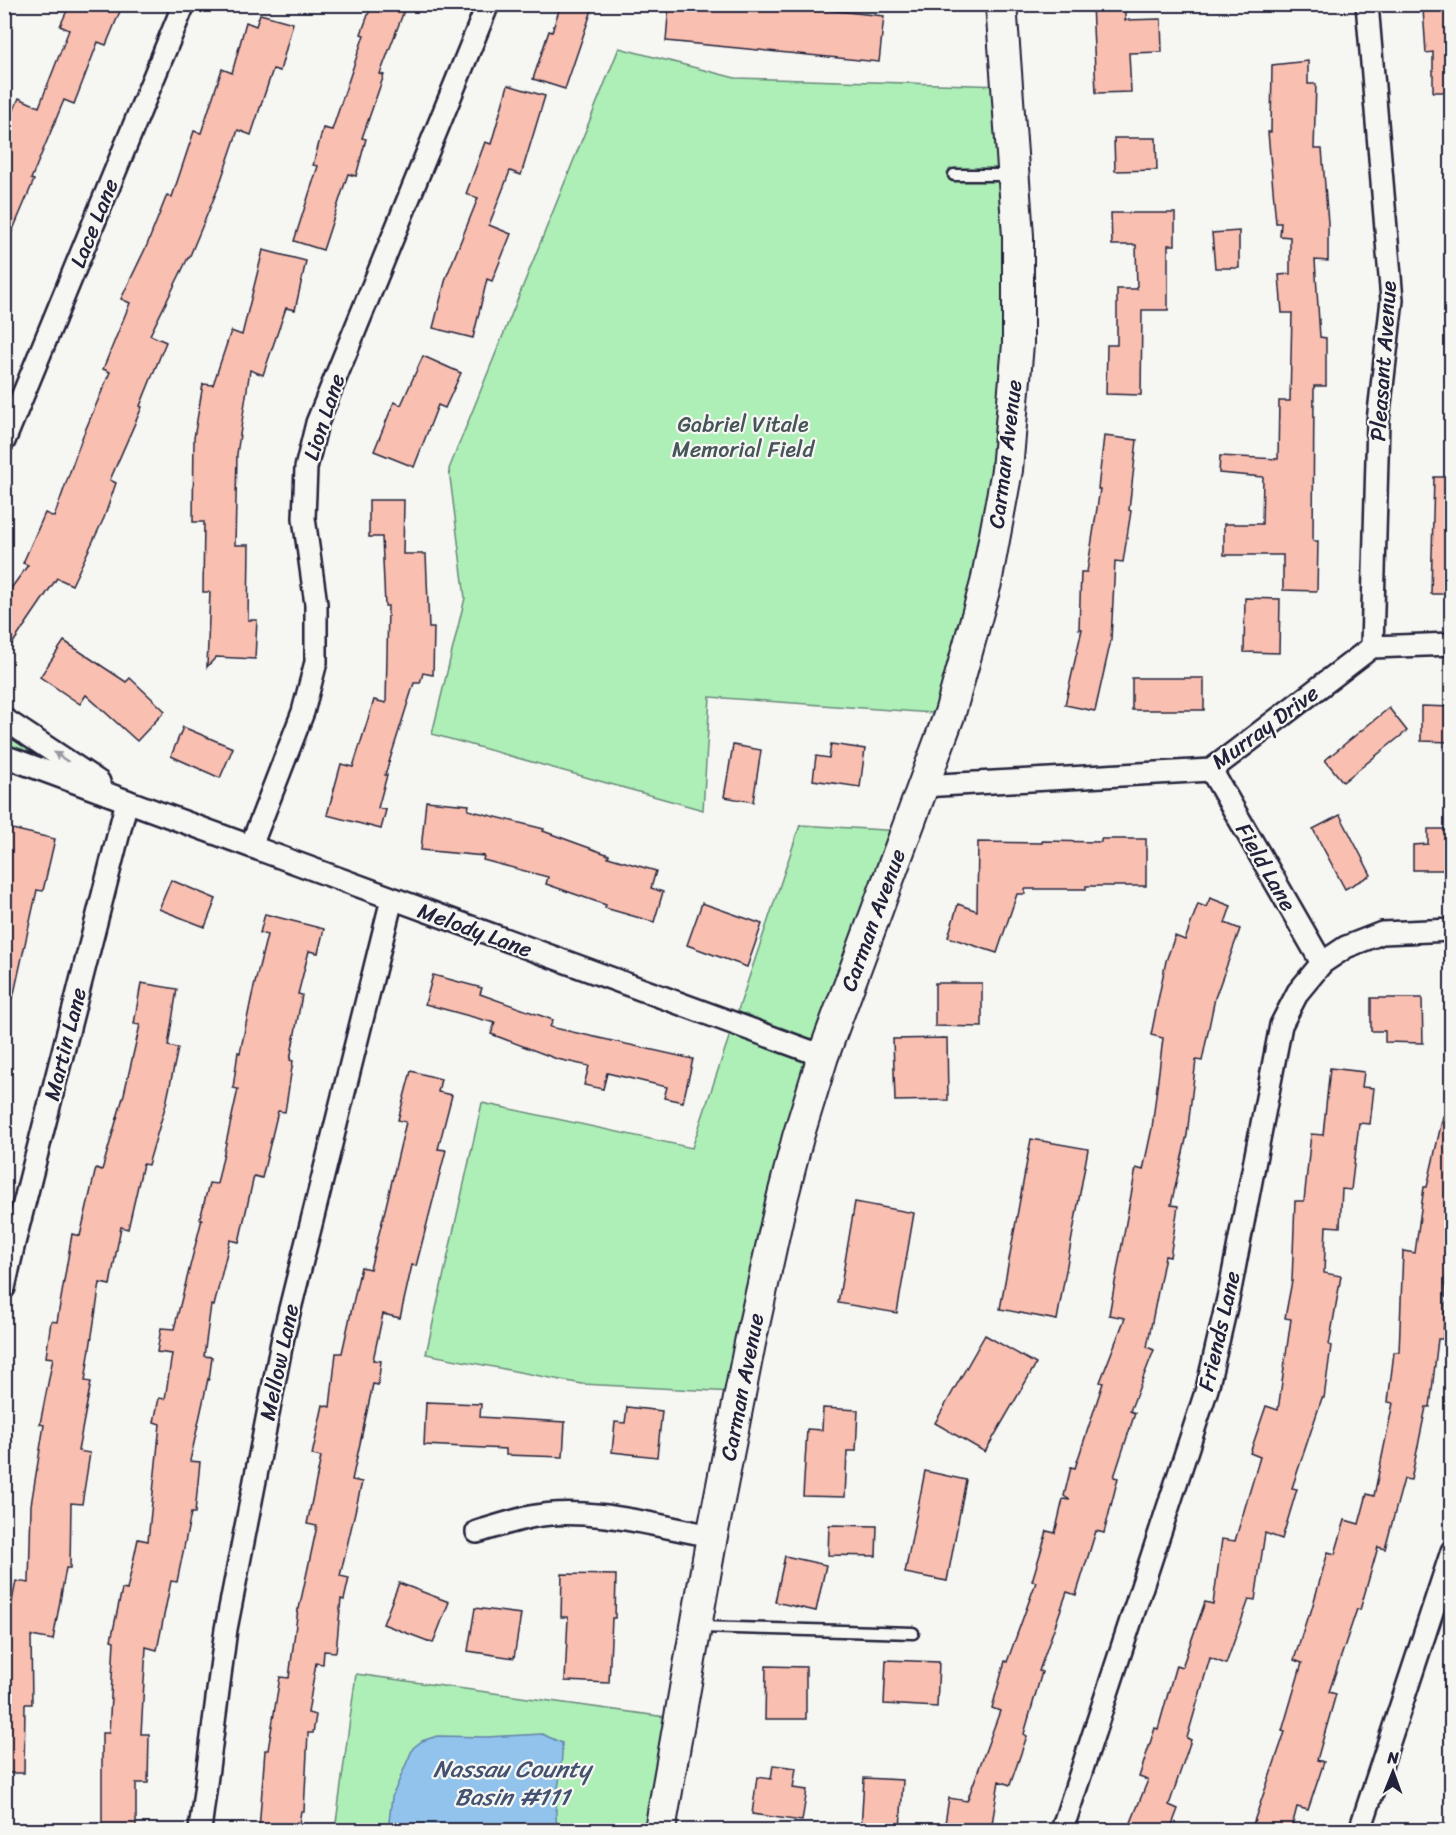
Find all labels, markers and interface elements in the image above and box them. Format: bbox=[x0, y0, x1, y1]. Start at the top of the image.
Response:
street label: Lace Lane bbox=[58, 172, 130, 274]
street label: Pleasant Avenue bbox=[1358, 279, 1408, 443]
street label: Lion Lane bbox=[292, 368, 356, 466]
street label: Carman Avenue bbox=[977, 377, 1033, 531]
park label: Gabriel Vitale Memorial Field bbox=[672, 405, 815, 469]
street label: Murray Drive bbox=[1203, 674, 1327, 780]
one-way arrow bbox=[53, 751, 69, 762]
street label: Field Lane bbox=[1225, 815, 1307, 919]
street label: Carman Avenue bbox=[829, 843, 917, 997]
street label: Melody Lane bbox=[412, 891, 538, 969]
street label: Martin Lane bbox=[32, 983, 98, 1105]
street label: Friends Lane bbox=[1186, 1267, 1252, 1395]
street label: Mellow Lane bbox=[248, 1300, 310, 1424]
street label: Carman Avenue bbox=[709, 1310, 775, 1464]
north arrow bbox=[1363, 1742, 1423, 1802]
text: N bbox=[1386, 1743, 1400, 1772]
water label: Nassau County Basin #111 bbox=[433, 1748, 595, 1818]

